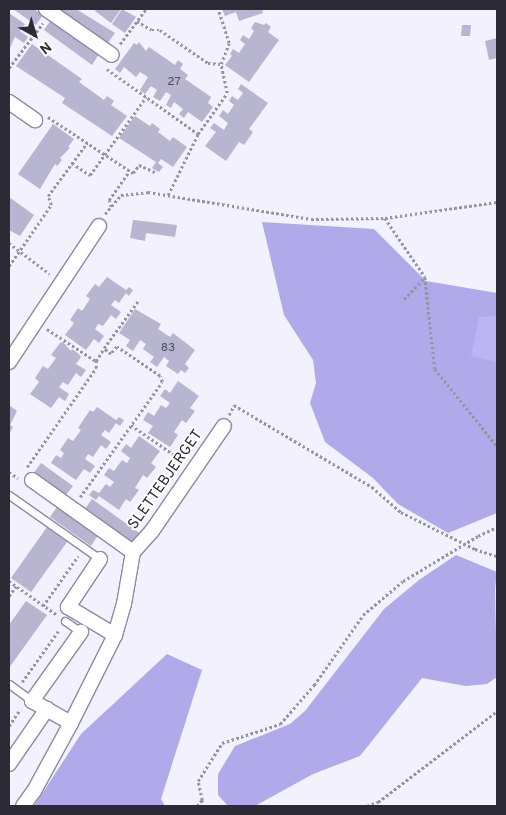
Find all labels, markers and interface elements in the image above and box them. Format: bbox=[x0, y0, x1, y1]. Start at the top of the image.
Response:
north arrow bbox=[10, 10, 60, 60]
text: N bbox=[35, 37, 54, 57]
house number: 27 bbox=[167, 76, 181, 90]
house number: 83 bbox=[161, 342, 175, 356]
street label: SLETTEBJERGET bbox=[125, 427, 207, 533]

